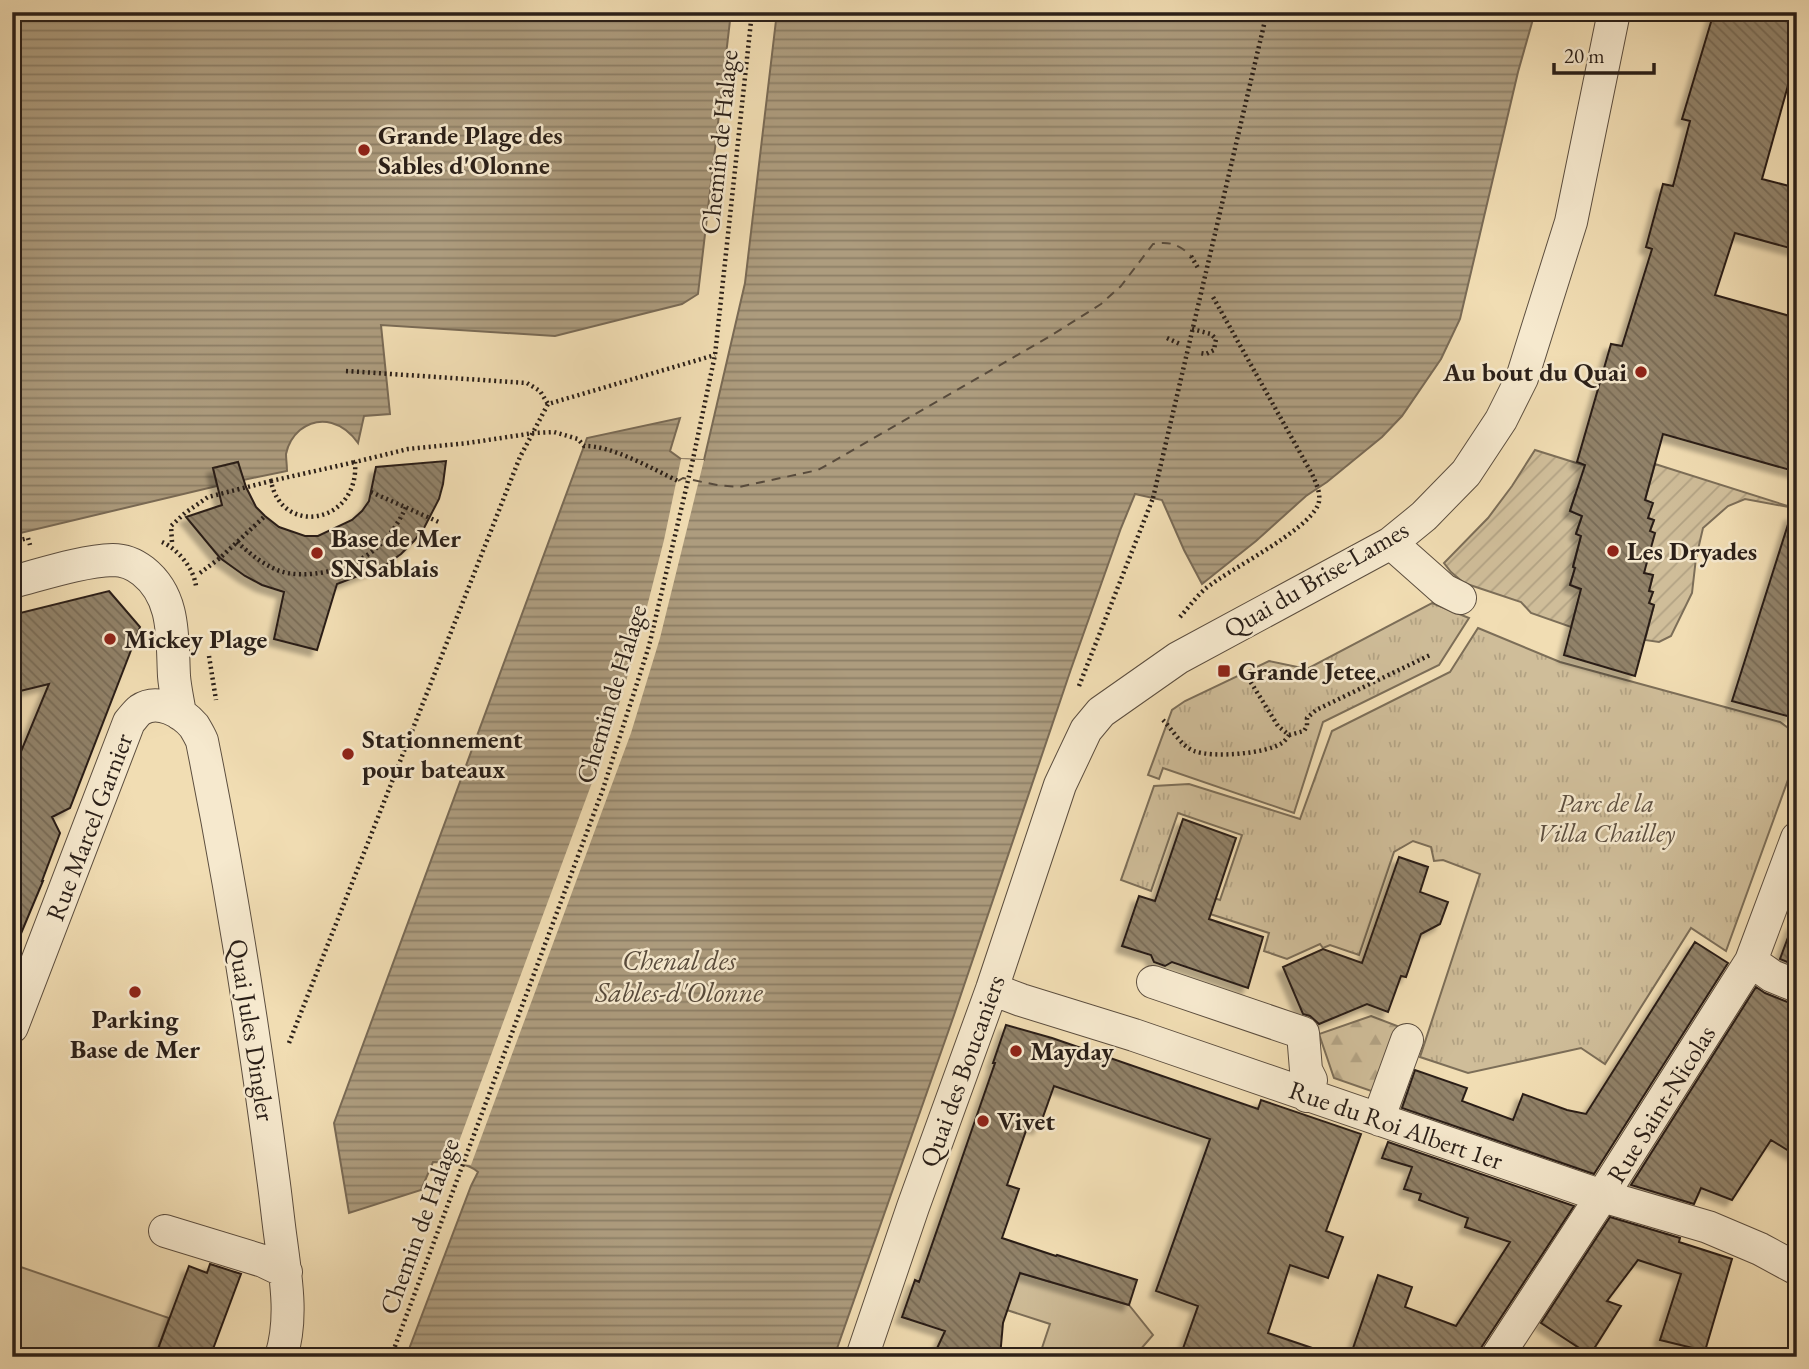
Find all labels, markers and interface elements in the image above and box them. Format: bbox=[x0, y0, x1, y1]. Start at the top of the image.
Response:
scale bar bbox=[1554, 32, 1653, 76]
text: 20 m bbox=[1564, 42, 1605, 69]
street label: Chemin de Halage bbox=[692, 48, 746, 236]
place label: Grande Plage des Sables d'Olonne bbox=[378, 118, 563, 182]
marker: Grande Plage des Sables d'Olonne bbox=[356, 142, 372, 158]
place label: Au bout du Quai bbox=[1442, 355, 1627, 389]
marker: Au bout du Quai bbox=[1633, 364, 1649, 380]
street label: Quai du Brise-Lames bbox=[1217, 512, 1415, 646]
place label: Base de Mer SNSablais bbox=[331, 521, 461, 585]
place label: Les Dryades bbox=[1627, 534, 1757, 568]
marker: Les Dryades bbox=[1605, 543, 1621, 559]
marker: Base de Mer SNSablais bbox=[309, 545, 325, 561]
street label: Chemin de Halage bbox=[568, 600, 654, 788]
place label: Mickey Plage bbox=[124, 622, 268, 656]
marker: Mickey Plage bbox=[102, 631, 118, 647]
place label: Grande Jetee bbox=[1238, 654, 1376, 688]
marker: Grande Jetee bbox=[1216, 663, 1232, 679]
place label: Stationnement pour bateaux bbox=[362, 722, 523, 786]
street label: Rue Marcel Garnier bbox=[38, 728, 140, 926]
marker: Stationnement pour bateaux bbox=[340, 746, 356, 762]
park label: Parc de la Villa Chailley bbox=[1537, 786, 1676, 850]
street label: Quai Jules Dingler bbox=[221, 936, 283, 1124]
water label: Chenal des Sables-d'Olonne bbox=[594, 942, 763, 1010]
street label: Quai des Boucaniers bbox=[911, 970, 1013, 1172]
marker: Parking Base de Mer bbox=[127, 984, 143, 1000]
place label: Parking Base de Mer bbox=[70, 1002, 200, 1066]
street label: Rue Saint-Nicolas bbox=[1599, 1019, 1723, 1189]
place label: Mayday bbox=[1030, 1034, 1114, 1068]
marker: Mayday bbox=[1008, 1043, 1024, 1059]
street label: Rue du Roi Albert 1er bbox=[1285, 1073, 1508, 1178]
place label: Vivet bbox=[997, 1104, 1055, 1138]
marker: Vivet bbox=[975, 1113, 991, 1129]
street label: Chemin de Halage bbox=[371, 1133, 467, 1319]

